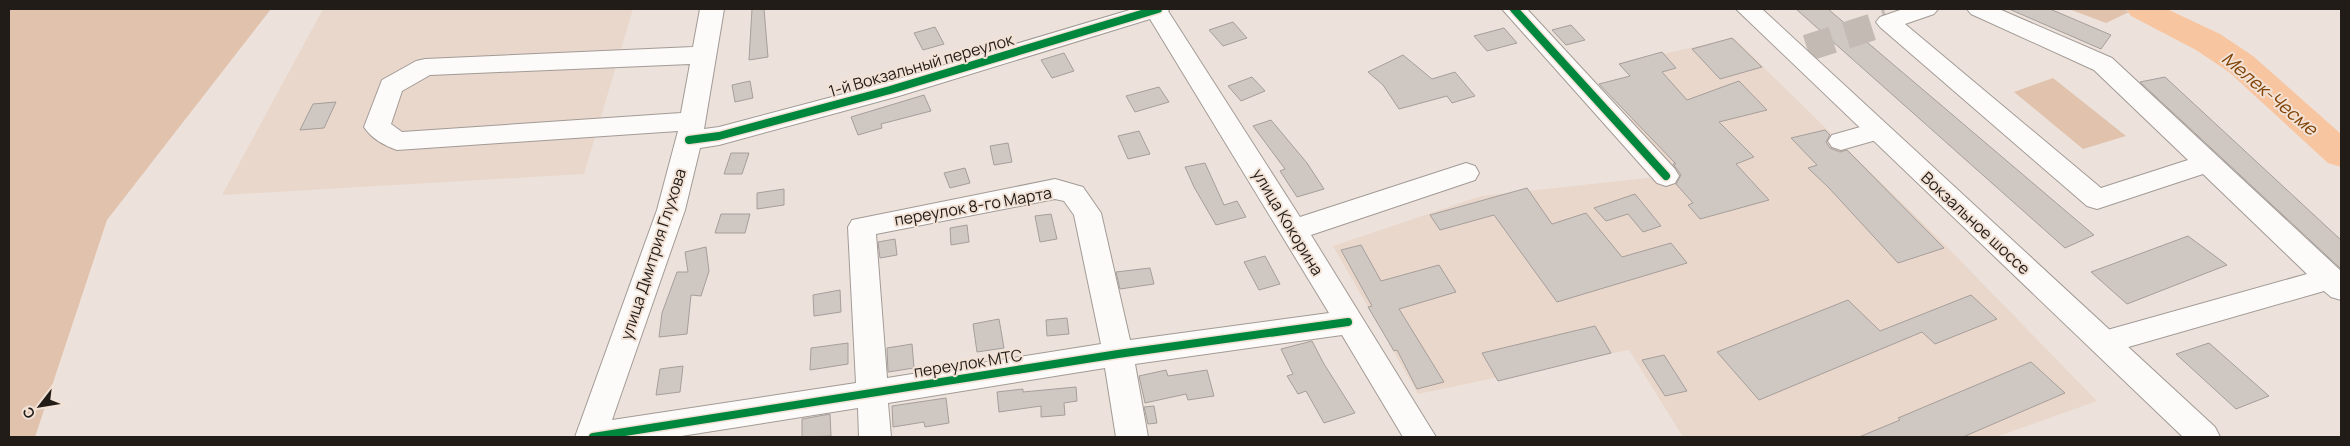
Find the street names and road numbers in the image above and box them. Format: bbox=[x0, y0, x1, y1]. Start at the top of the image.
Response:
street label: 1-й Вокзальный переулок bbox=[826, 28, 1017, 102]
street label: улица Дмитрия Глухова bbox=[615, 165, 691, 343]
street label: улица Кокорина bbox=[1247, 165, 1329, 279]
street label: Вокзальное шоссе bbox=[1917, 167, 2035, 279]
street label: переулок 8-го Марта bbox=[893, 181, 1053, 231]
street label: переулок МТС bbox=[912, 344, 1024, 382]

